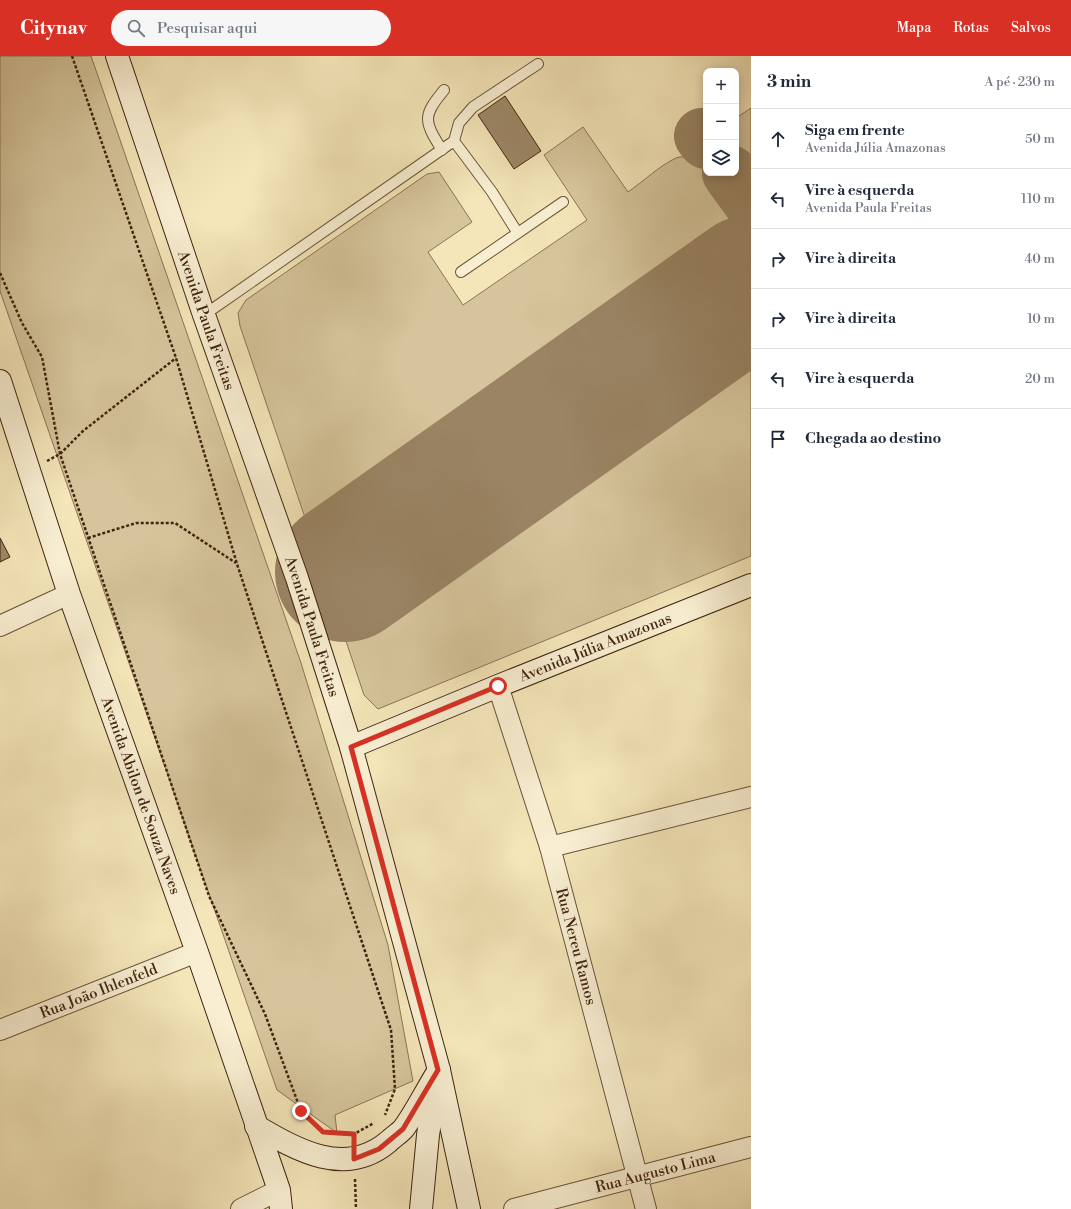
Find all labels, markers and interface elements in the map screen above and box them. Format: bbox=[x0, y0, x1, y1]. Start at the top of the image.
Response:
search box bbox=[111, 10, 391, 46]
text: Citynav bbox=[20, 16, 87, 40]
icon: search bbox=[125, 17, 147, 39]
text: Pesquisar aqui bbox=[157, 19, 257, 38]
text: Mapa bbox=[897, 19, 931, 37]
text: Rotas bbox=[953, 19, 989, 37]
text: Salvos bbox=[1011, 19, 1051, 37]
map controls bbox=[703, 68, 739, 176]
button: + bbox=[703, 68, 739, 104]
text: 3 min bbox=[767, 71, 811, 93]
text: A pé · 230 m bbox=[985, 74, 1055, 90]
button: − bbox=[703, 104, 739, 140]
text: Siga em frente bbox=[805, 121, 905, 140]
icon: ahead bbox=[767, 128, 789, 150]
text: 50 m bbox=[1025, 131, 1055, 147]
button: layers bbox=[703, 140, 739, 176]
text: Avenida Júlia Amazonas bbox=[805, 140, 946, 156]
text: Vire à esquerda bbox=[805, 181, 914, 200]
icon: left bbox=[767, 188, 789, 210]
text: 110 m bbox=[1021, 191, 1055, 207]
text: Avenida Paula Freitas bbox=[805, 200, 932, 216]
street label: Avenida Paula Freitas bbox=[173, 247, 239, 393]
icon: right bbox=[767, 248, 789, 270]
text: Vire à direita bbox=[805, 249, 896, 268]
text: 40 m bbox=[1025, 251, 1055, 267]
icon: right bbox=[767, 308, 789, 330]
text: Vire à direita bbox=[805, 309, 896, 328]
text: 10 m bbox=[1027, 311, 1055, 327]
icon: left bbox=[767, 368, 789, 390]
text: Vire à esquerda bbox=[805, 369, 914, 388]
text: 20 m bbox=[1025, 371, 1055, 387]
icon: arrive bbox=[767, 428, 789, 450]
text: Chegada ao destino bbox=[805, 429, 941, 448]
street label: Avenida Paula Freitas bbox=[280, 553, 344, 699]
street label: Avenida Júlia Amazonas bbox=[516, 608, 674, 686]
route start bbox=[489, 677, 507, 695]
street label: Avenida Abilon de Souza Naves bbox=[97, 693, 185, 897]
street label: Rua Nereu Ramos bbox=[552, 886, 601, 1007]
street label: Rua João Ihlenfeld bbox=[37, 959, 161, 1023]
route end bbox=[292, 1102, 310, 1120]
street label: Rua Augusto Lima bbox=[593, 1147, 718, 1197]

